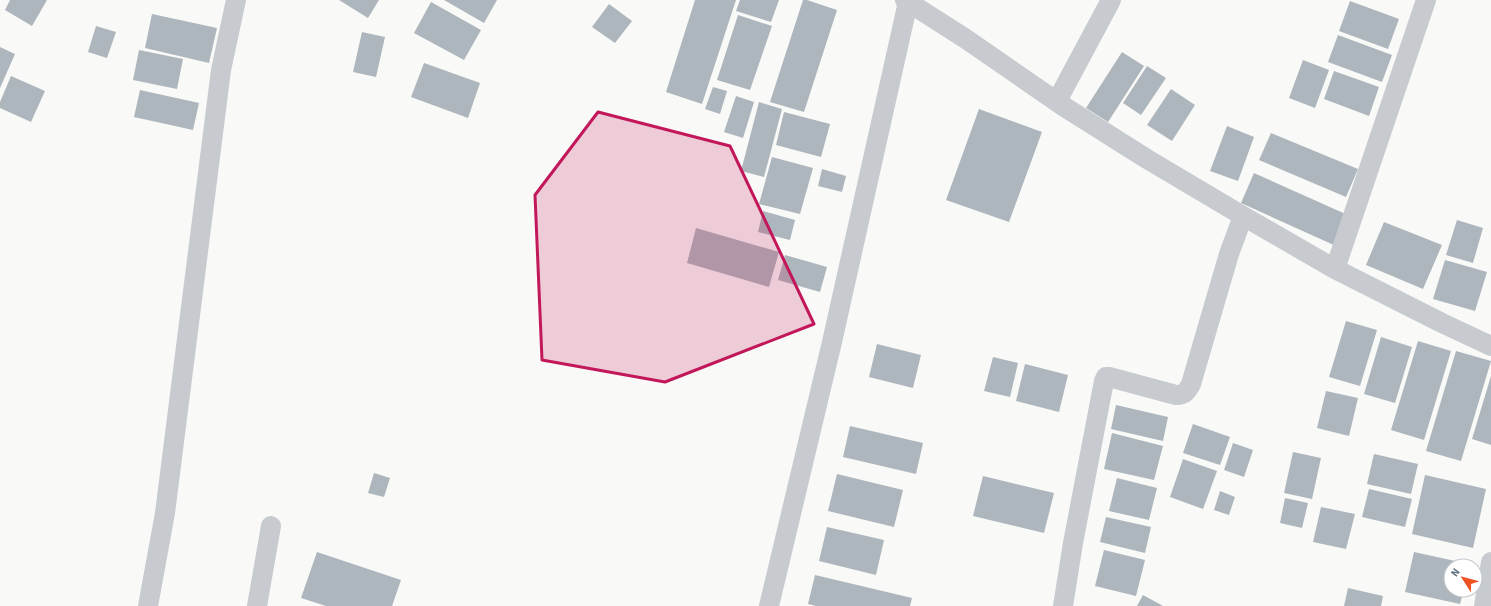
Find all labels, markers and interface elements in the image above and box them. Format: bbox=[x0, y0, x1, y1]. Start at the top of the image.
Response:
north arrow bbox=[1443, 558, 1483, 598]
text: N bbox=[1447, 565, 1464, 580]

